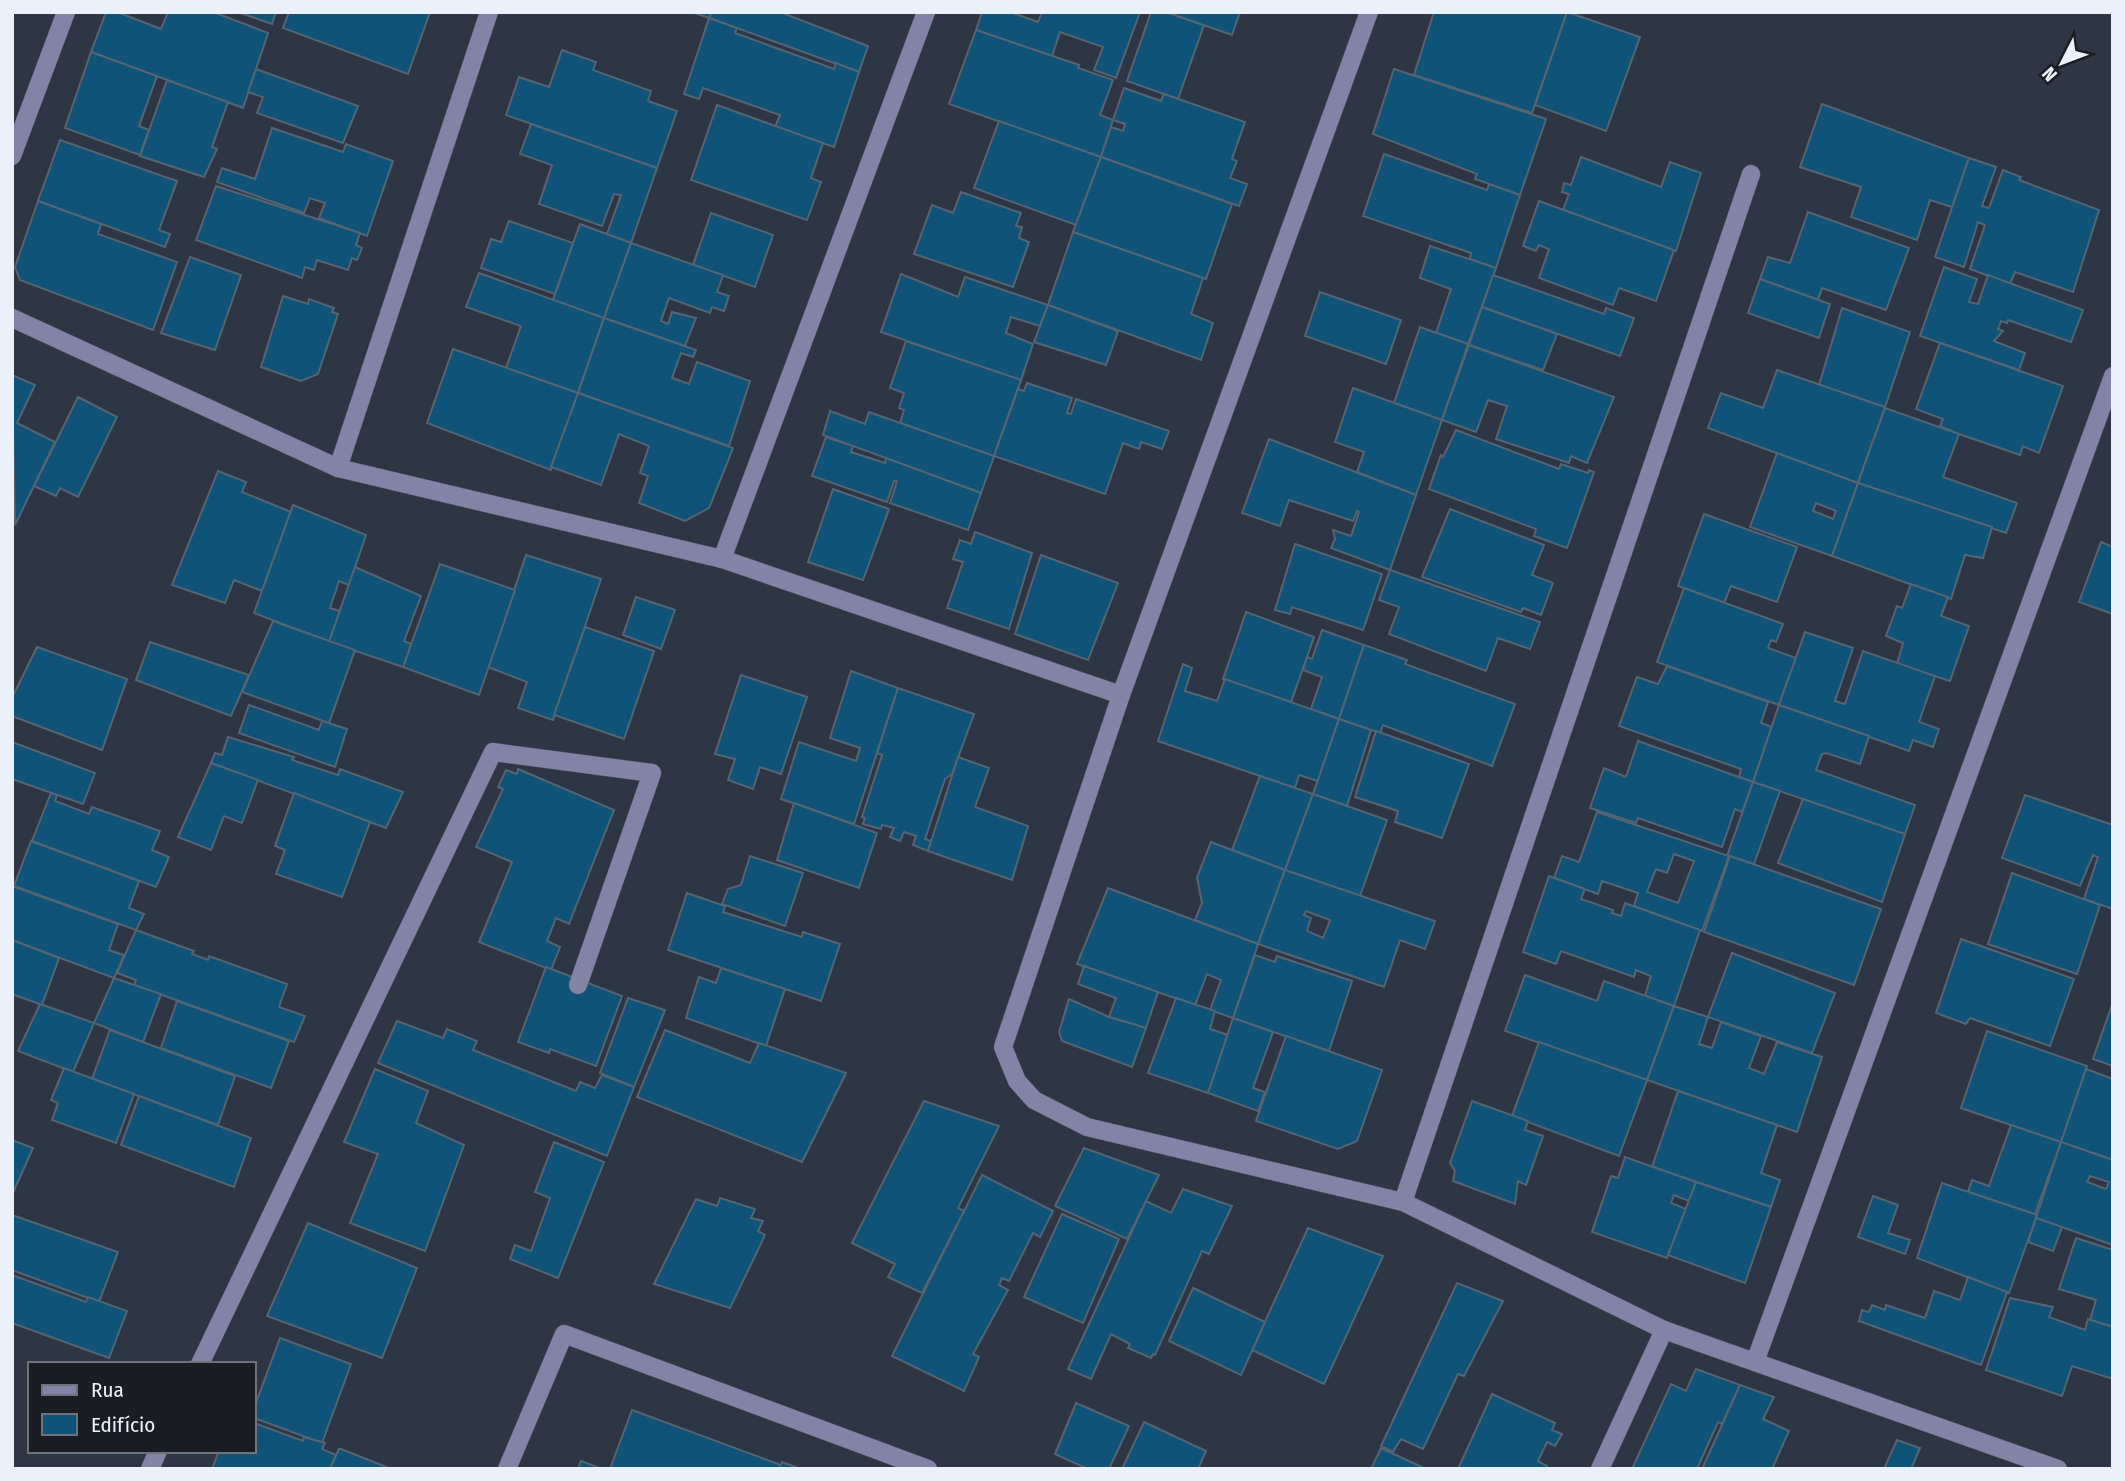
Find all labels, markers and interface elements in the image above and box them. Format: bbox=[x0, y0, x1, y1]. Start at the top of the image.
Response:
north arrow bbox=[2027, 28, 2097, 98]
text: N bbox=[2037, 62, 2062, 86]
legend bbox=[28, 1362, 256, 1453]
text: Rua bbox=[91, 1377, 124, 1403]
text: Edifício bbox=[91, 1412, 155, 1438]

